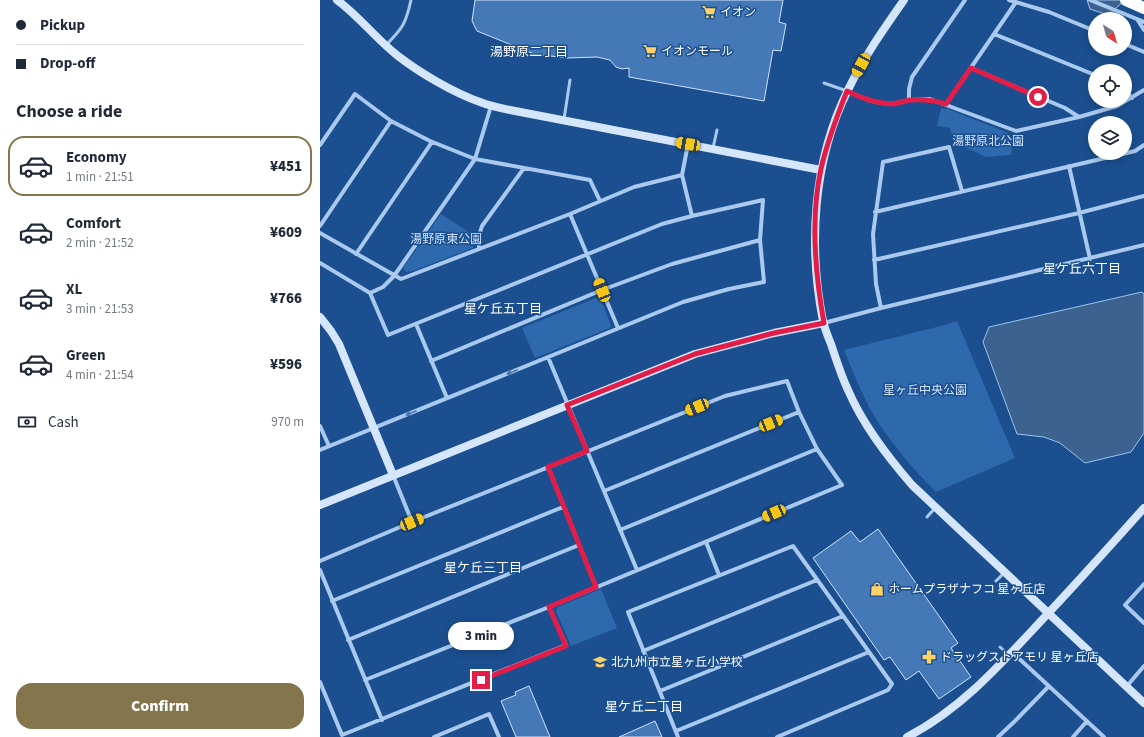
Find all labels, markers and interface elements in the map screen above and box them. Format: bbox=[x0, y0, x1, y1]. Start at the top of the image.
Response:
supermarket icon: イオン bbox=[701, 4, 717, 20]
place label: イオン bbox=[720, 4, 756, 21]
north arrow bbox=[1088, 12, 1132, 56]
map controls bbox=[1088, 12, 1132, 160]
text: Pickup bbox=[40, 15, 85, 36]
district label: 湯野原二丁目 bbox=[490, 43, 568, 61]
supermarket icon: イオンモール bbox=[642, 43, 658, 59]
place label: イオンモール bbox=[661, 43, 733, 60]
car bbox=[850, 52, 872, 78]
text: Drop-off bbox=[40, 53, 95, 74]
button: locate bbox=[1088, 64, 1132, 108]
route start bbox=[1029, 88, 1047, 106]
text: Choose a ride bbox=[16, 99, 122, 124]
button: layers bbox=[1088, 116, 1132, 160]
park label: 湯野原北公園 bbox=[952, 133, 1024, 150]
car bbox=[675, 136, 701, 152]
text: Economy bbox=[66, 147, 127, 168]
icon: car bbox=[18, 148, 54, 184]
text: ¥451 bbox=[270, 156, 302, 177]
text: 1 min · 21:51 bbox=[66, 168, 134, 186]
text: Comfort bbox=[66, 213, 121, 234]
icon: car bbox=[18, 214, 54, 250]
text: ¥609 bbox=[270, 222, 302, 243]
park label: 湯野原東公園 bbox=[410, 231, 482, 248]
text: 2 min · 21:52 bbox=[66, 234, 134, 252]
district label: 星ケ丘六丁目 bbox=[1043, 260, 1121, 278]
car bbox=[592, 277, 612, 303]
text: XL bbox=[66, 279, 82, 300]
icon: car bbox=[18, 280, 54, 316]
text: ¥766 bbox=[270, 288, 302, 309]
text: 3 min · 21:53 bbox=[66, 300, 134, 318]
district label: 星ケ丘五丁目 bbox=[464, 300, 542, 318]
text: Green bbox=[66, 345, 106, 366]
icon: car bbox=[18, 346, 54, 382]
text: ¥596 bbox=[270, 354, 302, 375]
text: 4 min · 21:54 bbox=[66, 366, 134, 384]
one-way arrow bbox=[507, 369, 518, 375]
park label: 星ヶ丘中央公園 bbox=[883, 382, 967, 399]
car bbox=[684, 397, 710, 417]
icon: cash bbox=[16, 411, 38, 433]
one-way arrow bbox=[404, 411, 416, 417]
text: Cash bbox=[48, 412, 79, 433]
text: 970 m bbox=[271, 413, 304, 431]
car bbox=[758, 413, 784, 433]
car bbox=[761, 503, 787, 523]
car bbox=[399, 512, 425, 532]
district label: 星ケ丘三丁目 bbox=[444, 559, 522, 577]
shop icon: ホームプラザナフコ 星ヶ丘店 bbox=[869, 581, 885, 597]
place label: ホームプラザナフコ 星ヶ丘店 bbox=[888, 581, 1045, 598]
callout: 3 min bbox=[448, 622, 514, 650]
text: 3 min bbox=[465, 627, 497, 645]
pharmacy icon: ドラッグストアモリ 星ヶ丘店 bbox=[921, 649, 937, 665]
place label: ドラッグストアモリ 星ヶ丘店 bbox=[940, 649, 1098, 666]
school or university icon: 北九州市立星ヶ丘小学校 bbox=[592, 654, 608, 670]
place label: 北九州市立星ヶ丘小学校 bbox=[611, 654, 743, 671]
route end bbox=[472, 671, 490, 689]
button: Confirm bbox=[16, 683, 304, 729]
district label: 星ケ丘二丁目 bbox=[605, 698, 683, 716]

